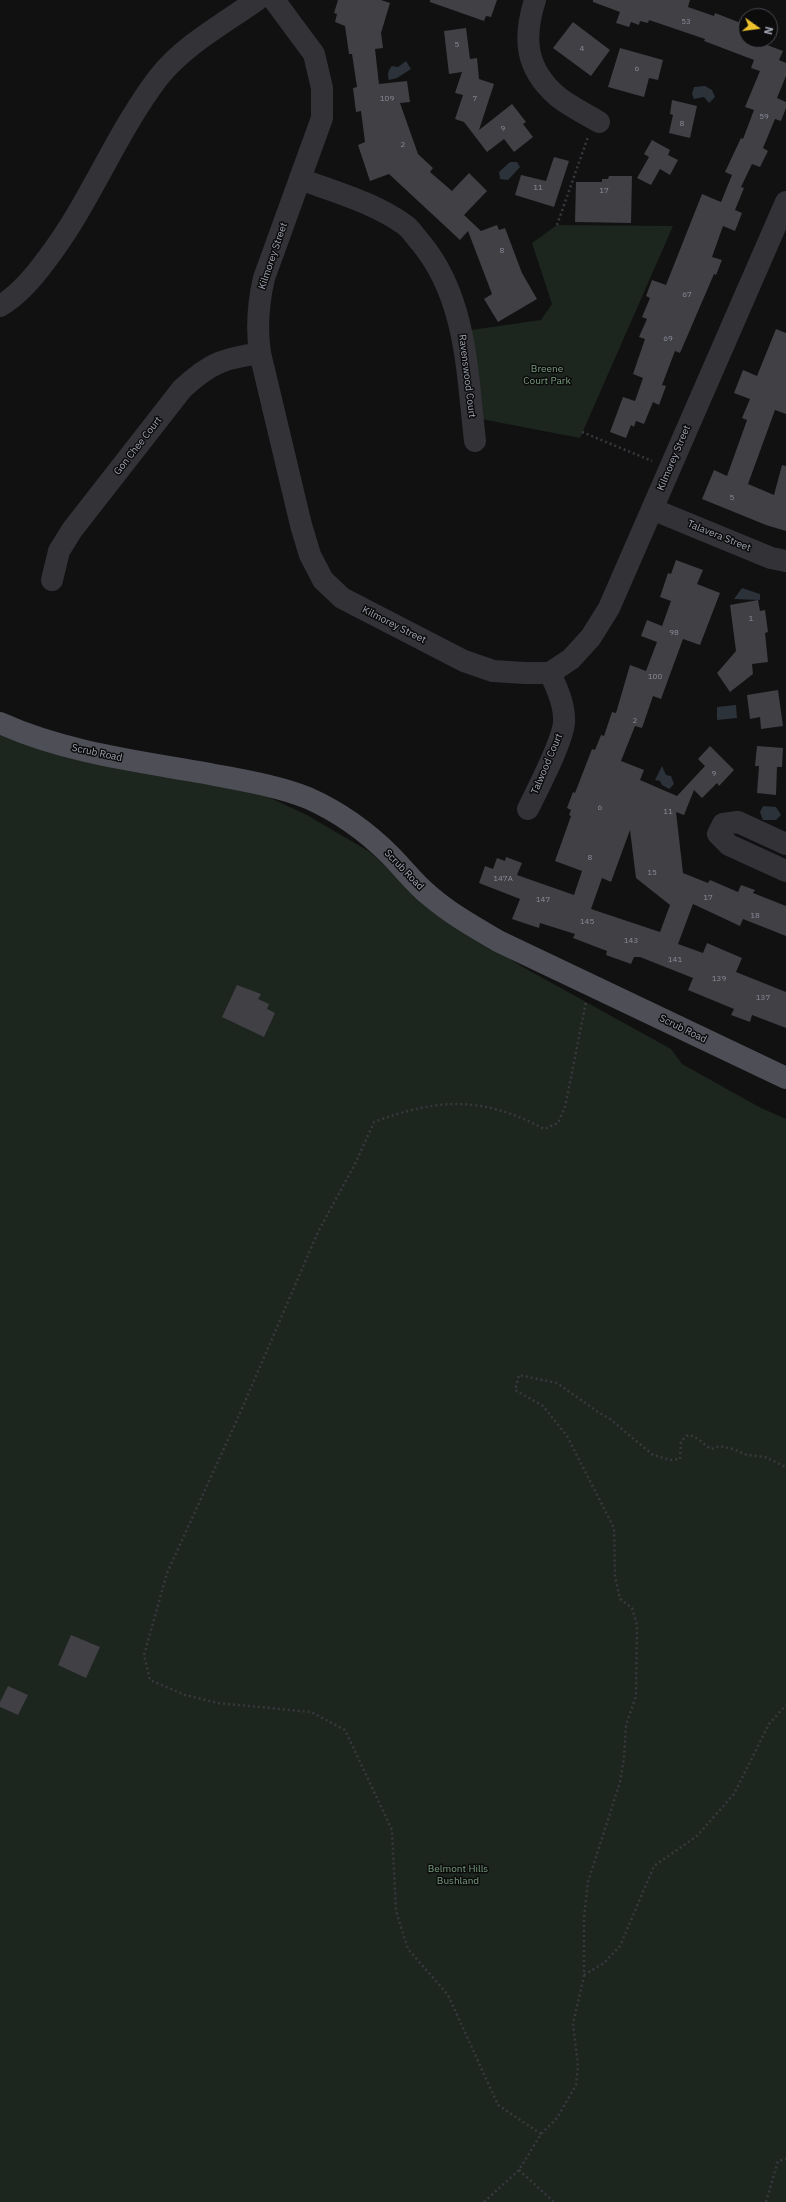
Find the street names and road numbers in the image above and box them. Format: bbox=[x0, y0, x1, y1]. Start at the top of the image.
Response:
street label: Kilmorey Street bbox=[256, 221, 290, 291]
street label: Ravenswood Court bbox=[456, 334, 478, 418]
street label: Gon Chee Court bbox=[112, 415, 164, 477]
street label: Kilmorey Street bbox=[655, 424, 693, 492]
street label: Talavera Street bbox=[685, 518, 753, 554]
street label: Kilmorey Street bbox=[360, 604, 428, 646]
street label: Talwood Court bbox=[529, 732, 565, 796]
street label: Scrub Road bbox=[71, 742, 123, 764]
street label: Scrub Road bbox=[382, 847, 426, 893]
street label: Scrub Road bbox=[657, 1012, 709, 1046]

